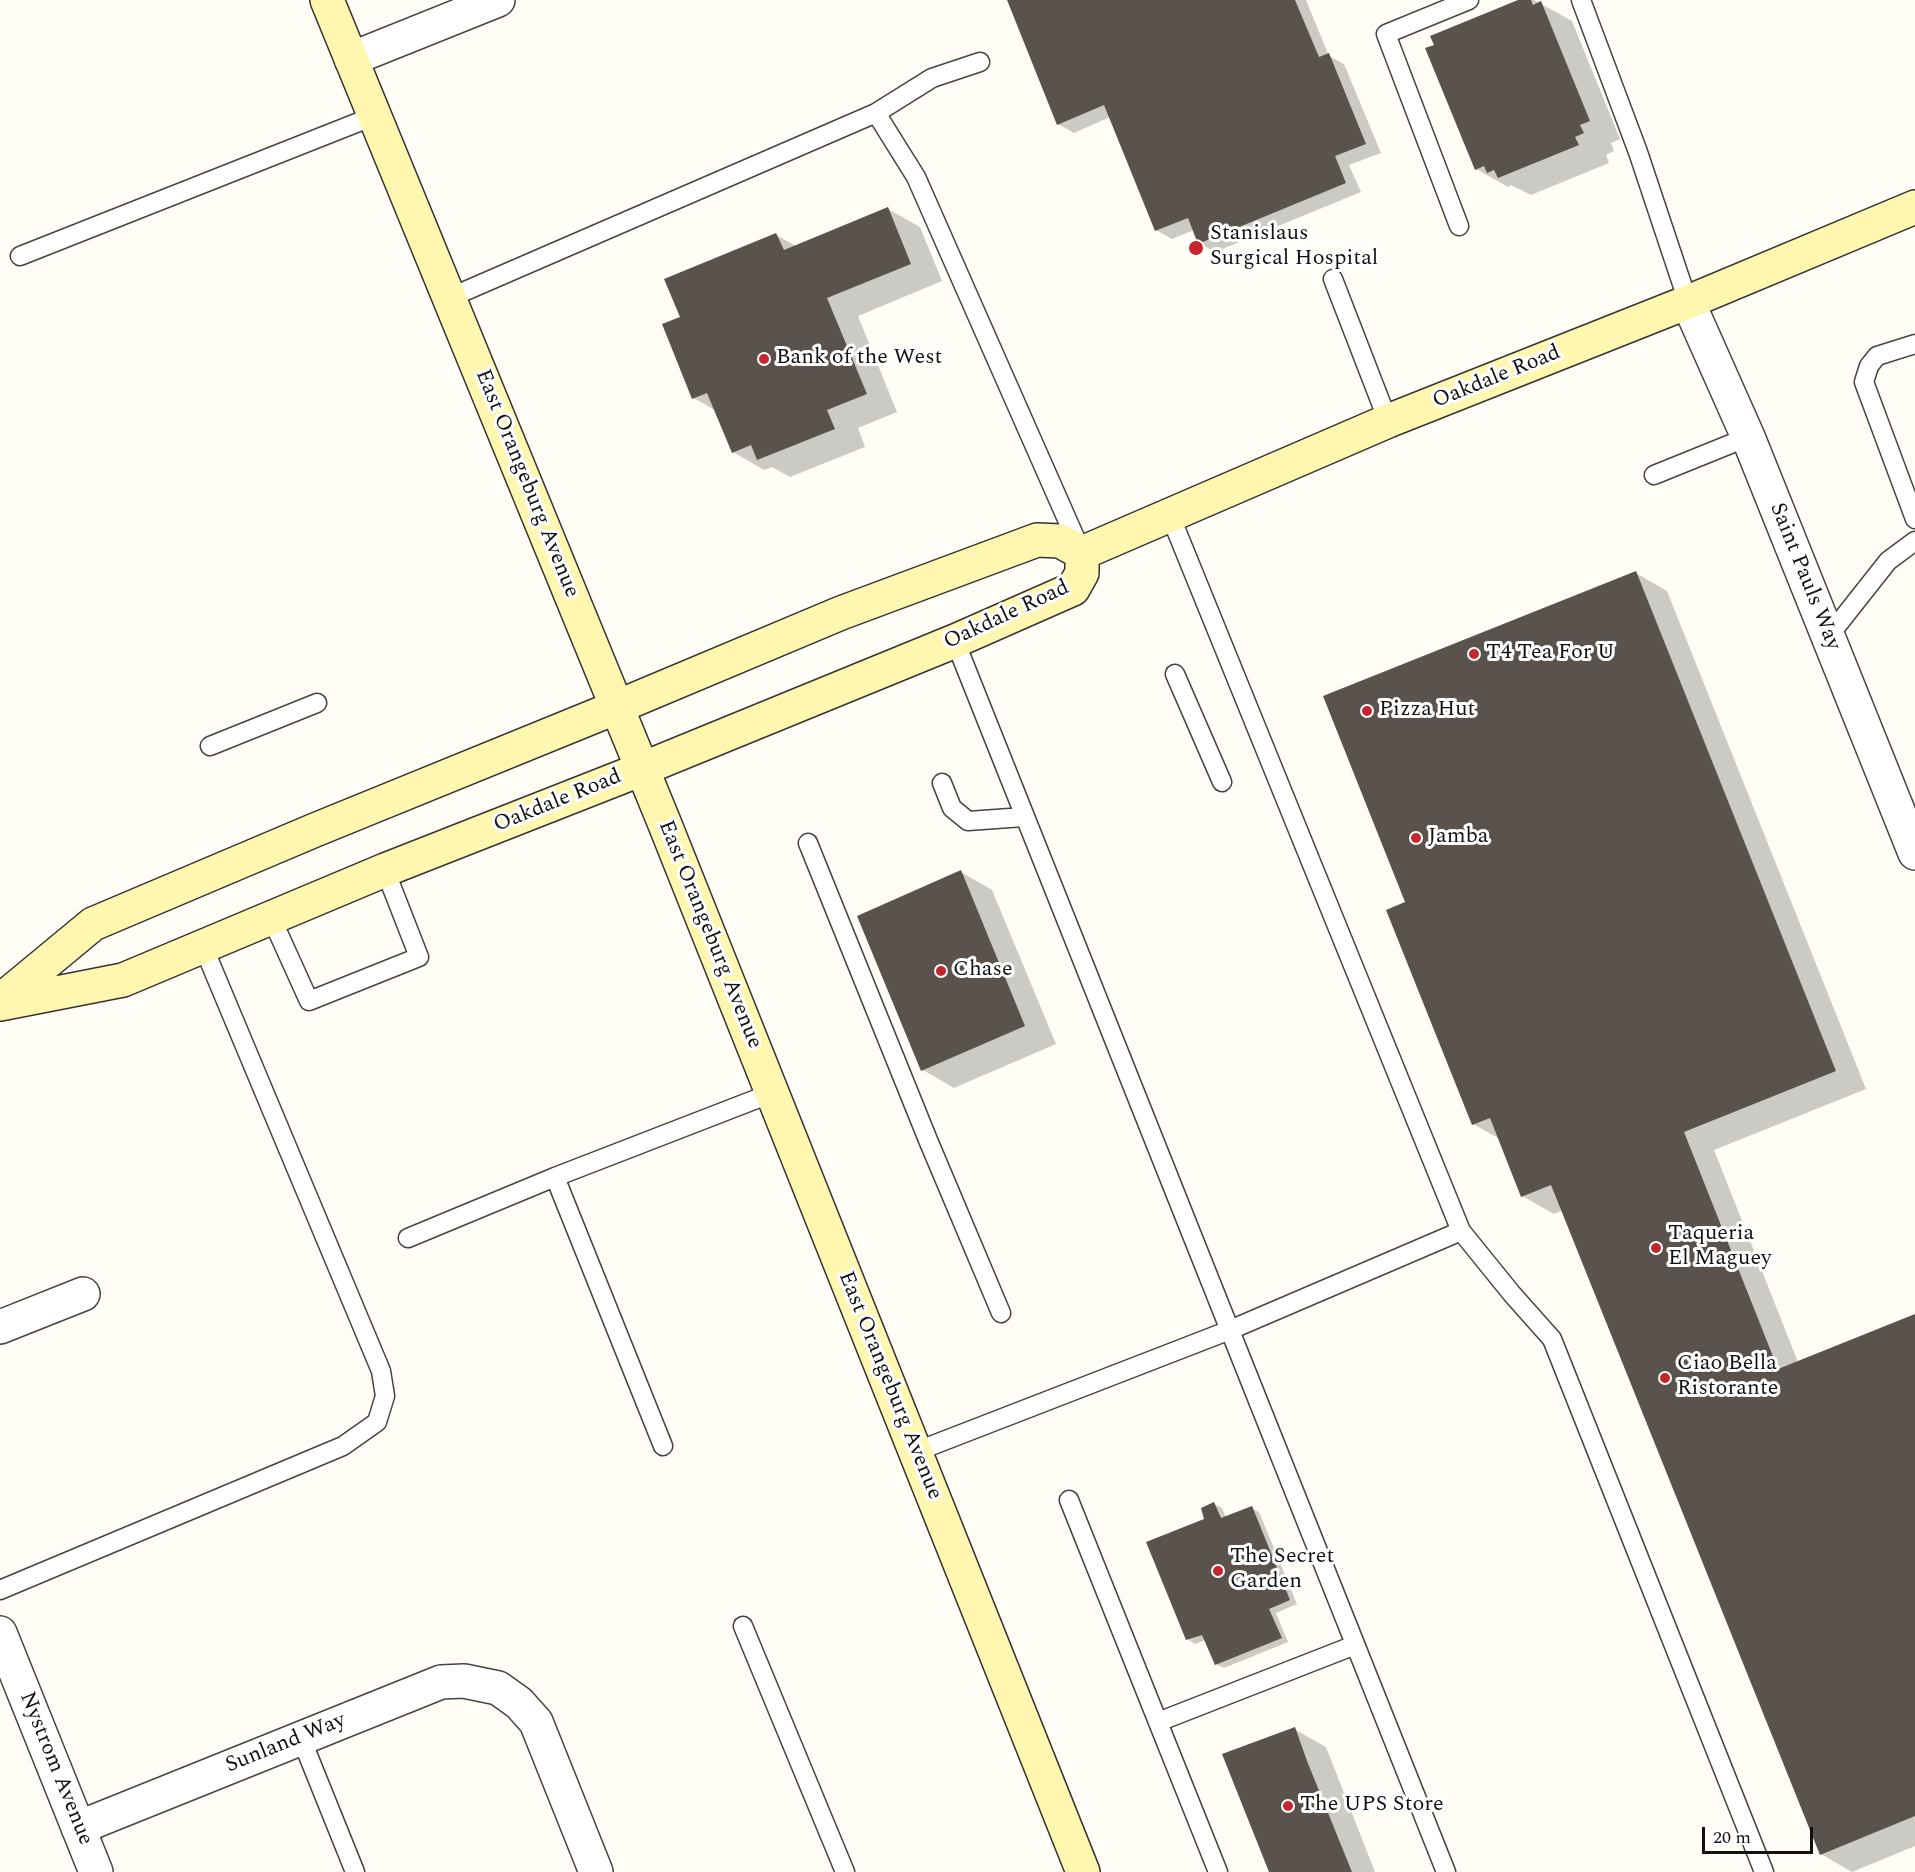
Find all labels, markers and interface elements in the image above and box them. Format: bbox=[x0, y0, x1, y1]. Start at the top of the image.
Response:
place label: Stanislaus Surgical Hospital bbox=[1210, 222, 1378, 274]
marker: Stanislaus Surgical Hospital bbox=[1187, 239, 1205, 257]
street label: Oakdale Road bbox=[1429, 340, 1565, 416]
place label: Bank of the West bbox=[776, 346, 942, 372]
marker: Bank of the West bbox=[757, 352, 771, 366]
street label: East Orangeburg Avenue bbox=[468, 366, 584, 602]
street label: Saint Pauls Way bbox=[1762, 500, 1846, 654]
street label: Oakdale Road bbox=[940, 575, 1074, 657]
place label: T4 Tea For U bbox=[1486, 641, 1615, 667]
marker: T4 Tea For U bbox=[1467, 647, 1481, 661]
place label: Pizza Hut bbox=[1379, 698, 1475, 724]
marker: Pizza Hut bbox=[1360, 704, 1374, 718]
street label: Oakdale Road bbox=[490, 764, 626, 840]
street label: East Orangeburg Avenue bbox=[651, 817, 767, 1053]
place label: Jamba bbox=[1428, 825, 1489, 851]
marker: Jamba bbox=[1409, 831, 1423, 845]
place label: Chase bbox=[953, 958, 1013, 984]
marker: Chase bbox=[934, 964, 948, 978]
place label: Taqueria El Maguey bbox=[1668, 1222, 1772, 1274]
marker: Taqueria El Maguey bbox=[1649, 1241, 1663, 1255]
street label: East Orangeburg Avenue bbox=[831, 1268, 947, 1504]
place label: Ciao Bella Ristorante bbox=[1677, 1352, 1778, 1404]
marker: Ciao Bella Ristorante bbox=[1658, 1371, 1672, 1385]
place label: The Secret Garden bbox=[1230, 1545, 1334, 1597]
marker: The Secret Garden bbox=[1211, 1564, 1225, 1578]
street label: Nystrom Avenue bbox=[12, 1688, 98, 1850]
street label: Sunland Way bbox=[222, 1708, 350, 1780]
place label: The UPS Store bbox=[1300, 1793, 1444, 1819]
marker: The UPS Store bbox=[1281, 1799, 1295, 1813]
scale bar bbox=[1705, 1815, 1816, 1853]
text: 20 m bbox=[1713, 1824, 1751, 1851]

